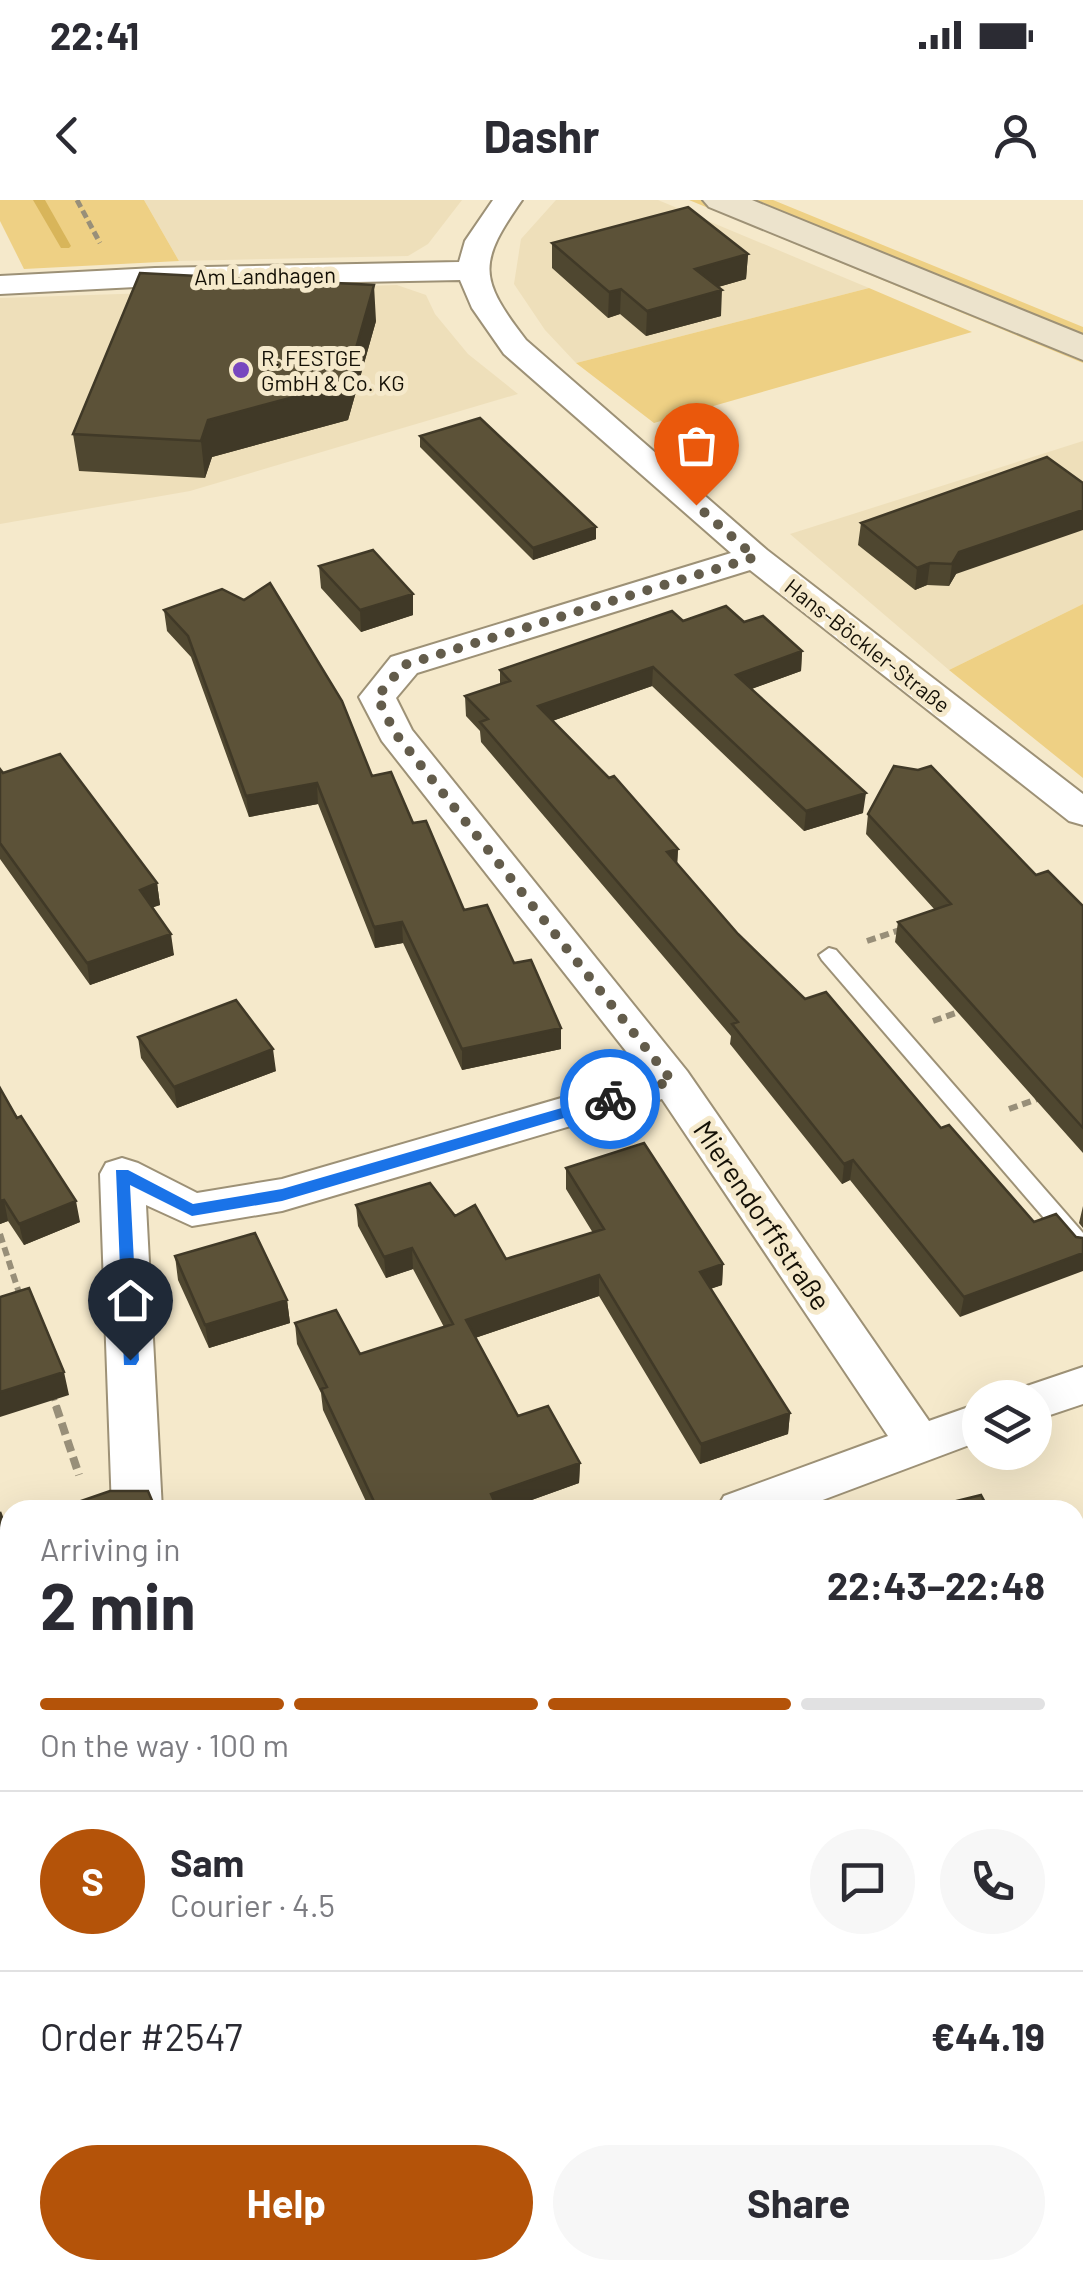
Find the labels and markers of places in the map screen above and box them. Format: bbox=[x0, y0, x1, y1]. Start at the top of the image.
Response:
place label: R. FESTGE GmbH & Co. KG bbox=[261, 344, 405, 395]
marker: R. FESTGE GmbH & Co. KG bbox=[230, 359, 252, 381]
pin bbox=[654, 403, 739, 506]
pin bbox=[88, 1258, 173, 1361]

